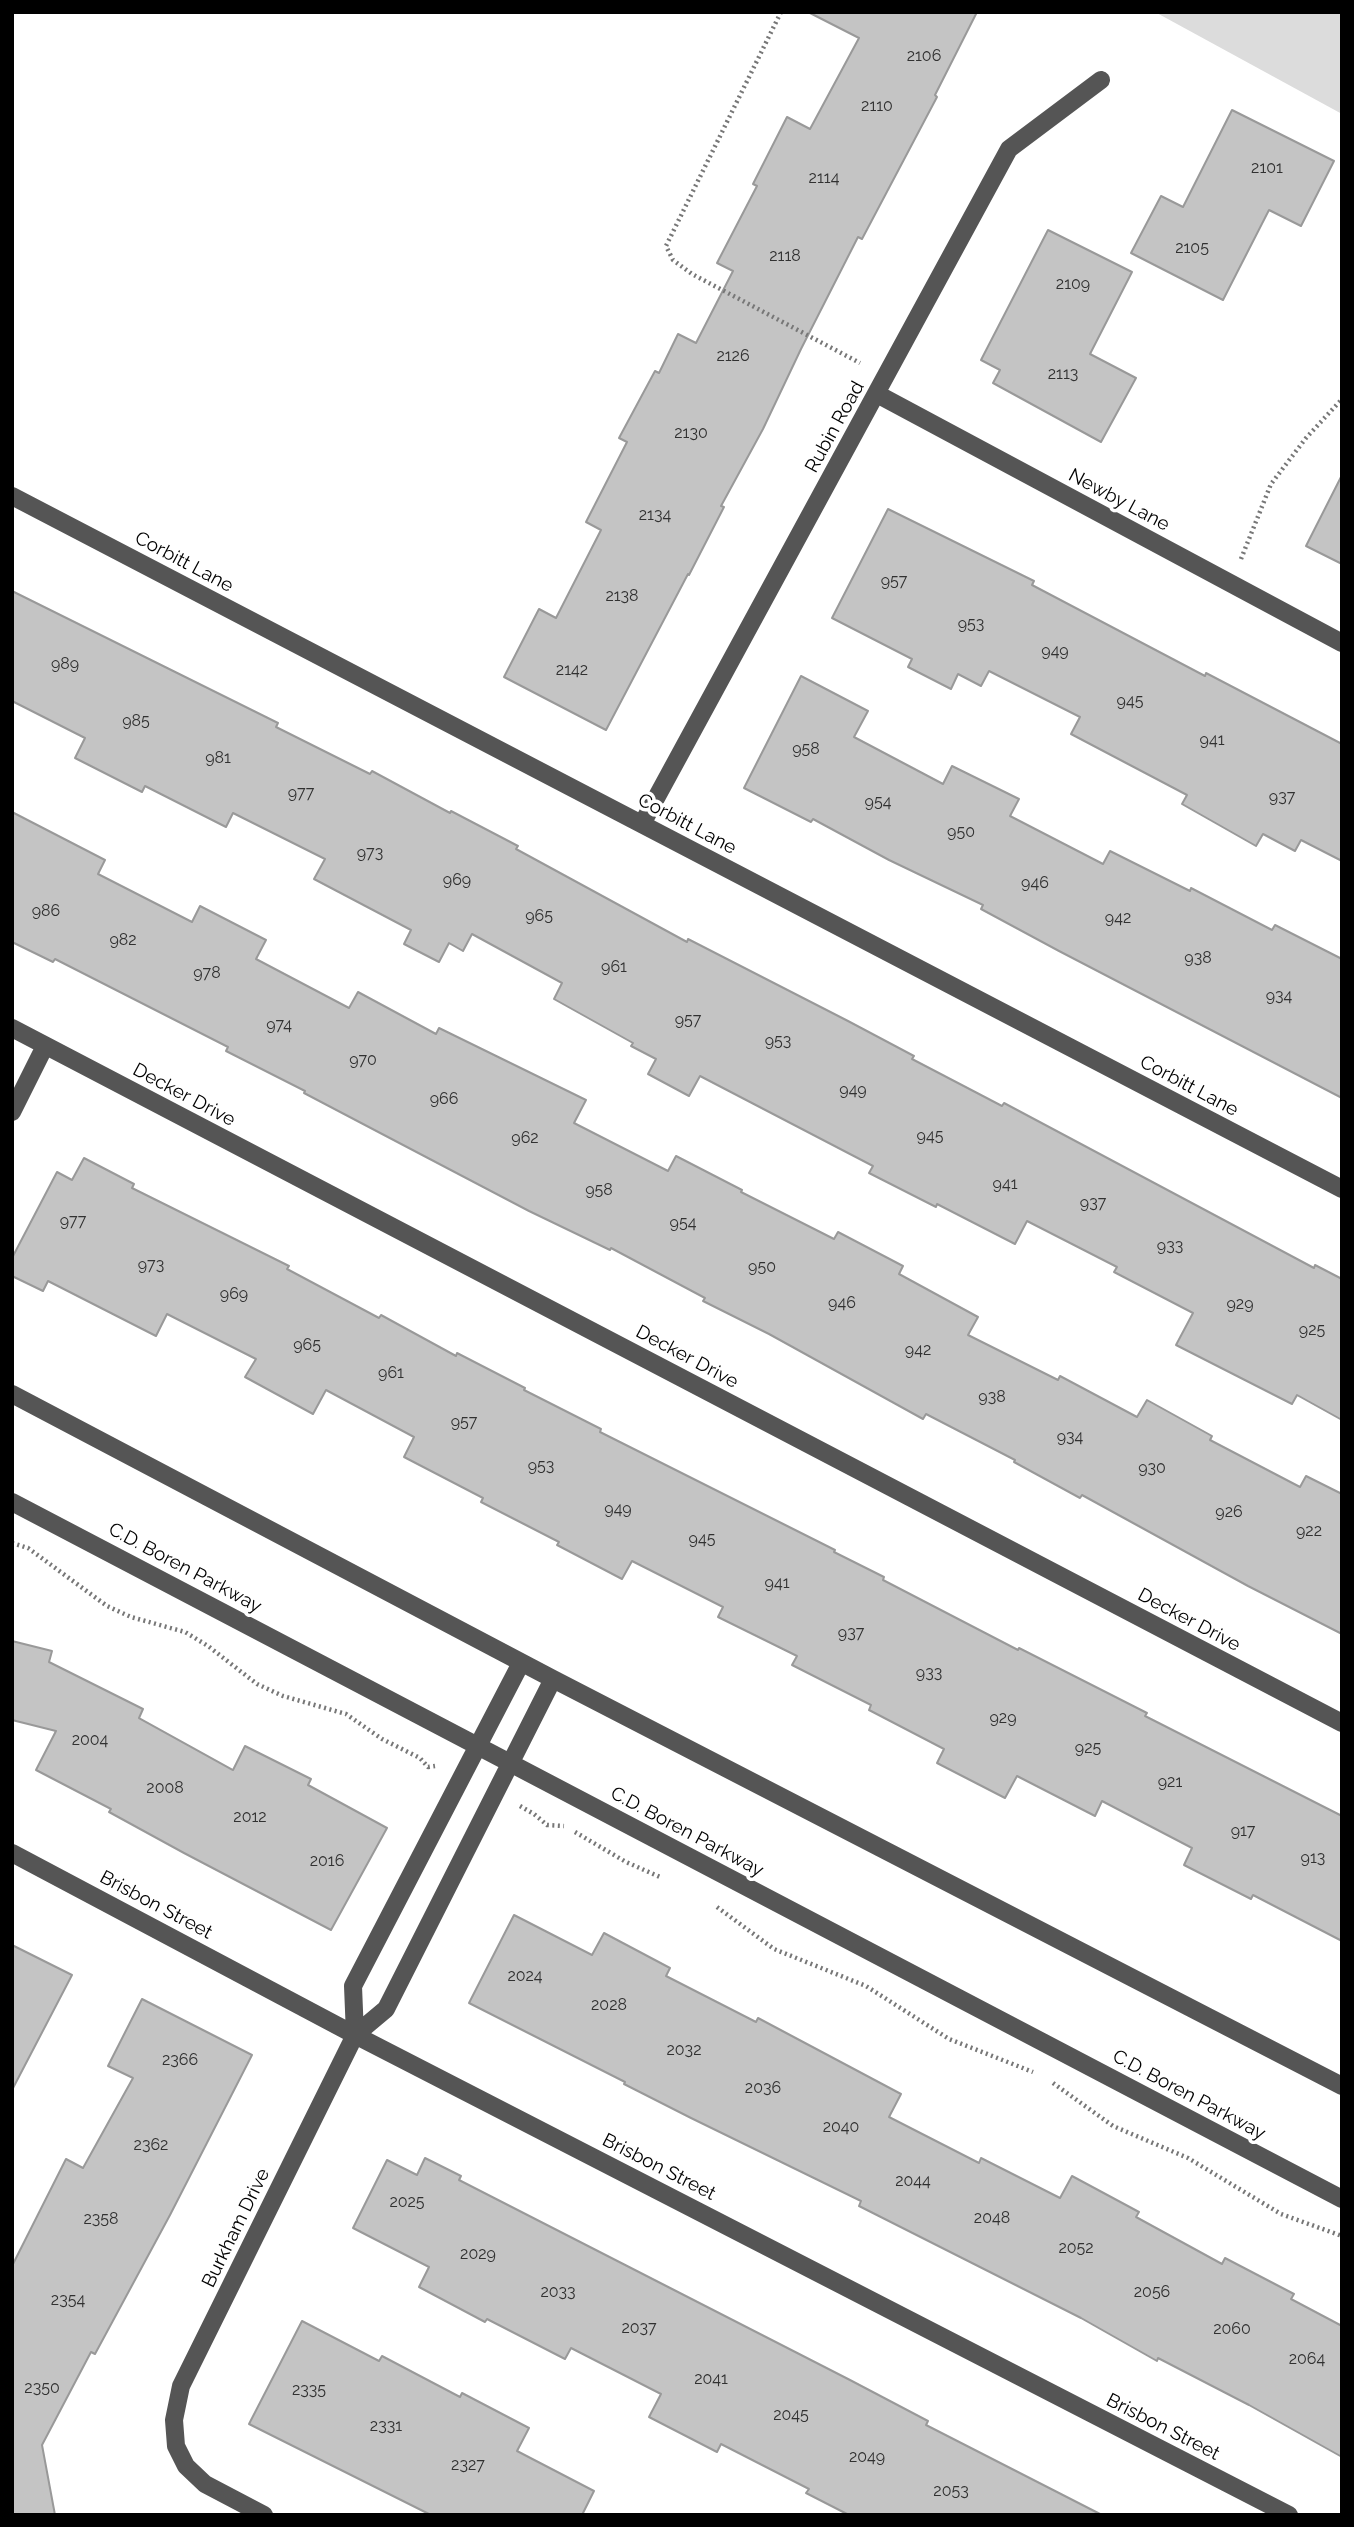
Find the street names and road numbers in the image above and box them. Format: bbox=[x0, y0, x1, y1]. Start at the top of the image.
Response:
street label: Rubin Road bbox=[801, 377, 869, 477]
street label: Newby Lane bbox=[1065, 464, 1173, 536]
street label: Corbitt Lane bbox=[131, 527, 237, 597]
street label: Corbitt Lane bbox=[634, 789, 740, 859]
street label: Corbitt Lane bbox=[1136, 1051, 1242, 1121]
street label: Decker Drive bbox=[129, 1058, 239, 1132]
street label: Decker Drive bbox=[632, 1320, 742, 1394]
street label: C.D. Boren Parkway bbox=[105, 1518, 265, 1618]
street label: Decker Drive bbox=[1134, 1583, 1244, 1657]
street label: C.D. Boren Parkway bbox=[607, 1782, 767, 1882]
street label: Brisbon Street bbox=[96, 1866, 216, 1944]
street label: C.D. Boren Parkway bbox=[1109, 2045, 1269, 2145]
street label: Brisbon Street bbox=[598, 2129, 720, 2205]
street label: Burkham Drive bbox=[197, 2165, 275, 2291]
street label: Brisbon Street bbox=[1102, 2389, 1224, 2465]

